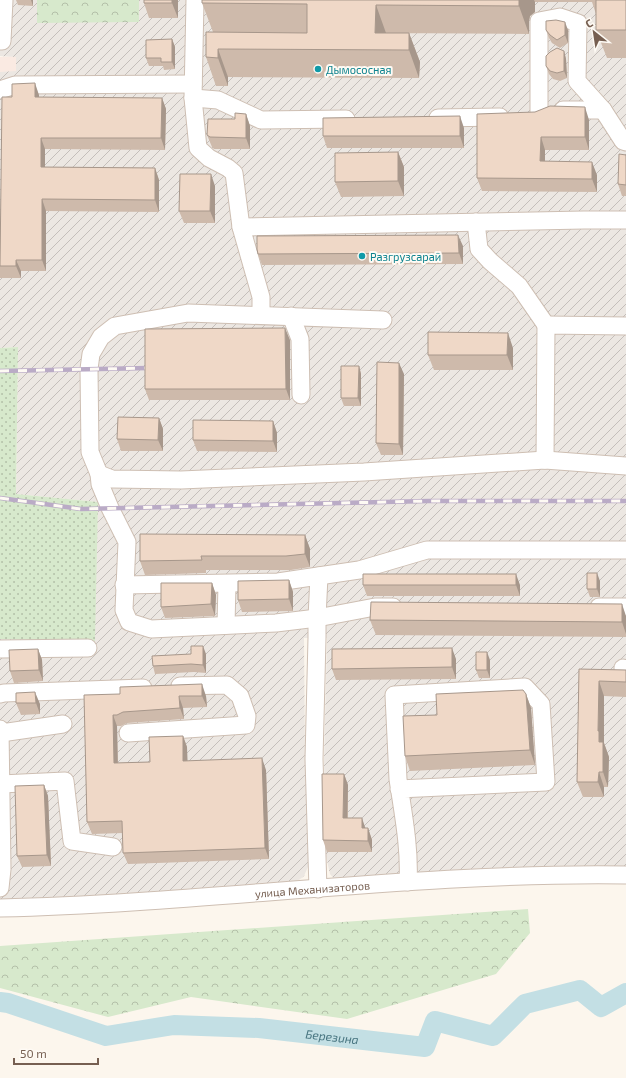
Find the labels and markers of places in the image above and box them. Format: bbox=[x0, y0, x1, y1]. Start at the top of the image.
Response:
place label: Дымососная bbox=[326, 63, 392, 76]
marker: Дымососная bbox=[313, 64, 323, 74]
place label: Разгрузсарай bbox=[370, 250, 441, 264]
marker: Разгрузсарай bbox=[357, 251, 367, 261]

